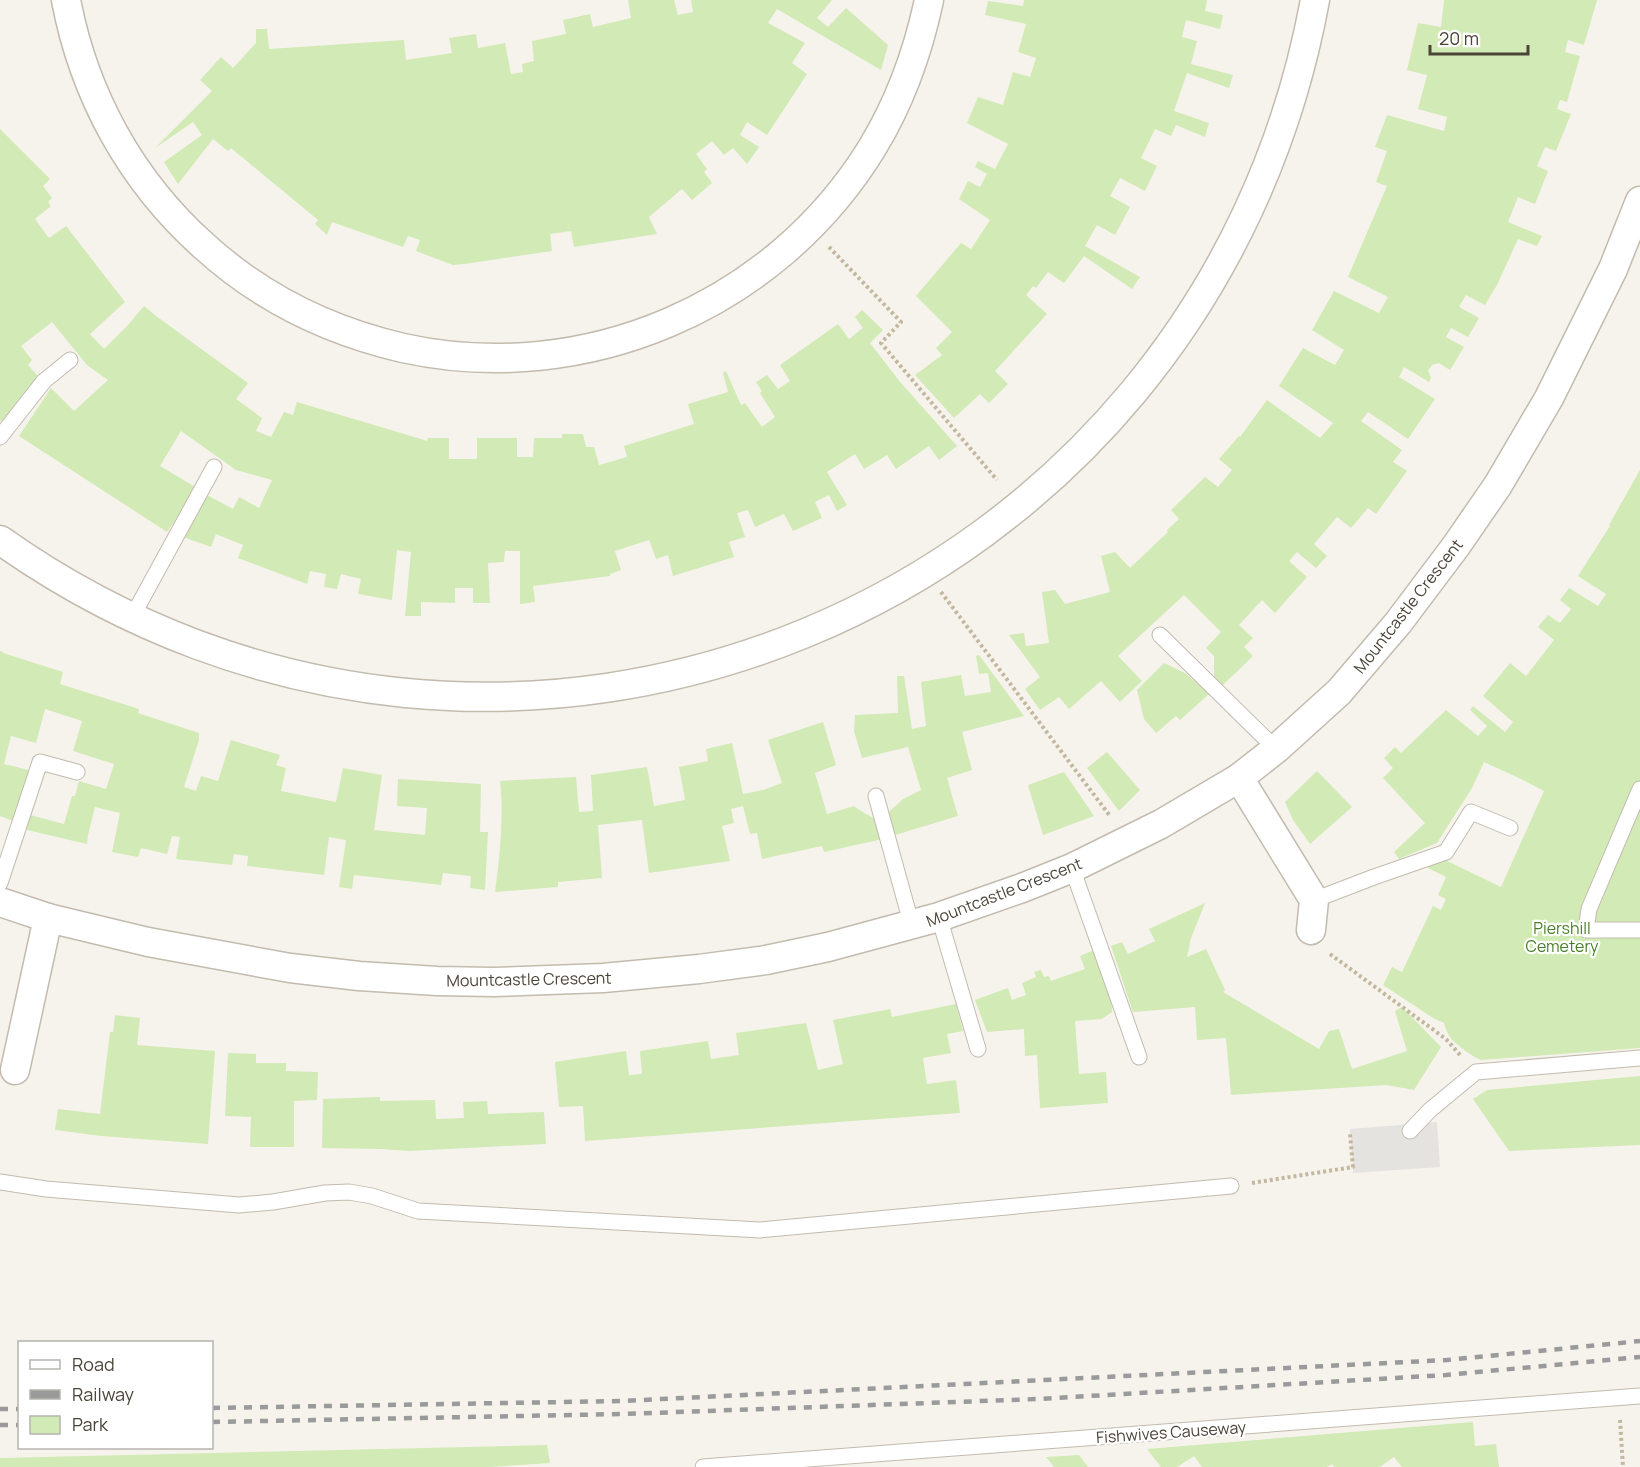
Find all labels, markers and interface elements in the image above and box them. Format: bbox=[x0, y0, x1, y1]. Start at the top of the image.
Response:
scale bar bbox=[1430, 18, 1528, 56]
text: 20 m bbox=[1439, 26, 1479, 50]
street label: Mountcastle Crescent bbox=[1348, 534, 1468, 678]
street label: Mountcastle Crescent bbox=[923, 852, 1085, 932]
park label: Piershill Cemetery bbox=[1526, 917, 1599, 957]
street label: Mountcastle Crescent bbox=[446, 967, 612, 991]
legend bbox=[18, 1341, 213, 1449]
text: Road bbox=[72, 1352, 115, 1376]
text: Railway bbox=[72, 1382, 134, 1406]
text: Park bbox=[72, 1412, 109, 1436]
street label: Fishwives Causeway bbox=[1095, 1416, 1247, 1448]

